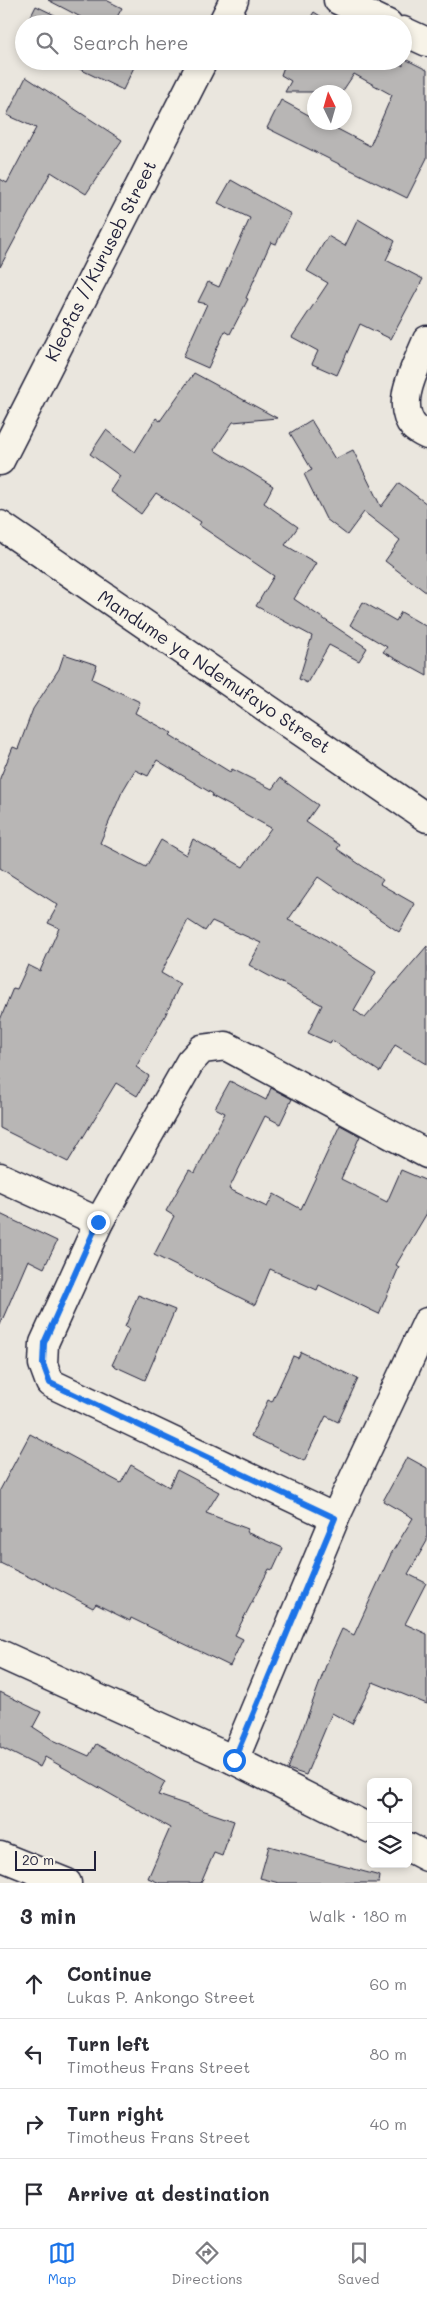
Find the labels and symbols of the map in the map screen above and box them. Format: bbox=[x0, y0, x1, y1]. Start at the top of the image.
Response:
north arrow bbox=[307, 85, 352, 130]
street label: Kleofas //Kuruseb Street bbox=[39, 156, 161, 365]
street label: Mandume ya Ndemufayo Street bbox=[94, 584, 336, 758]
route end bbox=[87, 1211, 110, 1234]
route start bbox=[223, 1749, 246, 1772]
scale bar bbox=[15, 1848, 96, 1871]

